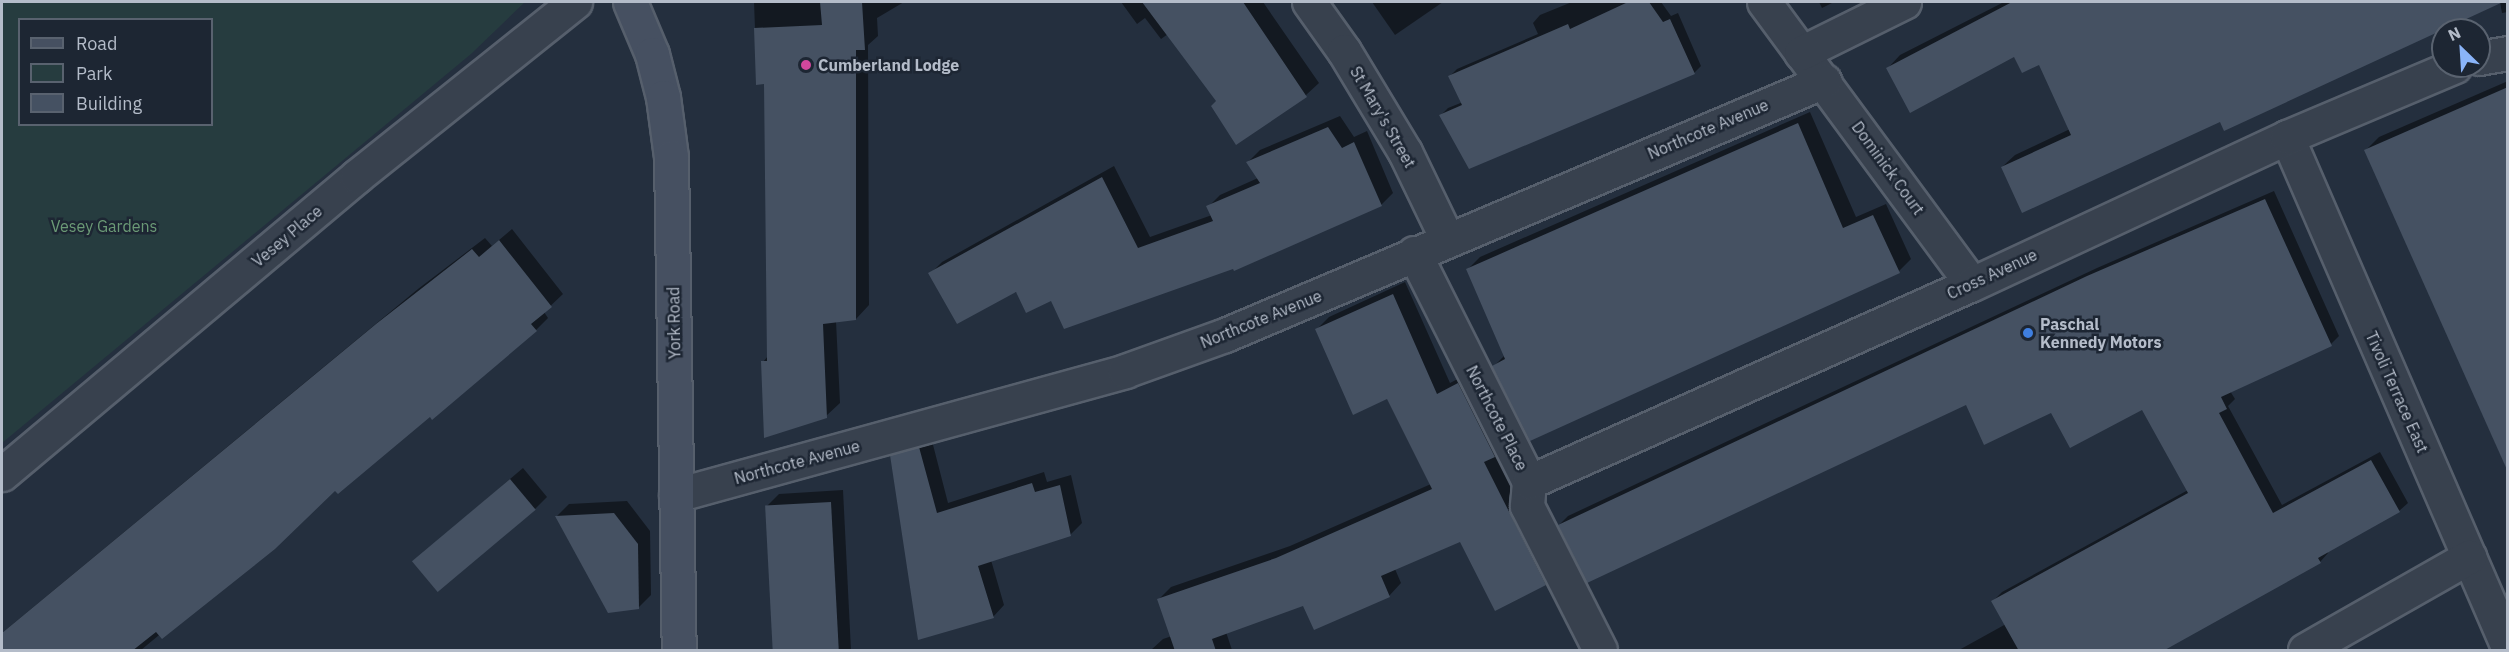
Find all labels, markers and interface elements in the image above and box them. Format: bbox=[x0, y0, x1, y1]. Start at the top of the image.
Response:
legend bbox=[18, 18, 213, 126]
north arrow bbox=[2431, 18, 2491, 78]
text: N bbox=[2445, 22, 2464, 45]
text: Road bbox=[76, 32, 117, 55]
place label: Cumberland Lodge bbox=[818, 55, 959, 75]
marker: Cumberland Lodge bbox=[799, 58, 813, 72]
text: Park bbox=[76, 62, 112, 85]
street label: St Mary's Street bbox=[1346, 63, 1420, 171]
text: Building bbox=[76, 92, 142, 115]
street label: Northcote Avenue bbox=[1645, 95, 1771, 163]
street label: Dominick Court bbox=[1848, 118, 1928, 218]
street label: Vesey Place bbox=[248, 201, 326, 271]
park label: Vesey Gardens bbox=[51, 216, 157, 236]
street label: Cross Avenue bbox=[1944, 245, 2040, 303]
street label: Northcote Avenue bbox=[1197, 286, 1325, 352]
street label: York Road bbox=[664, 287, 684, 359]
place label: Paschal Kennedy Motors bbox=[2040, 314, 2161, 352]
marker: Paschal Kennedy Motors bbox=[2021, 326, 2035, 340]
street label: Tivoli Terrace East bbox=[2362, 328, 2432, 456]
street label: Northcote Place bbox=[1462, 362, 1532, 474]
street label: Northcote Avenue bbox=[732, 436, 862, 488]

